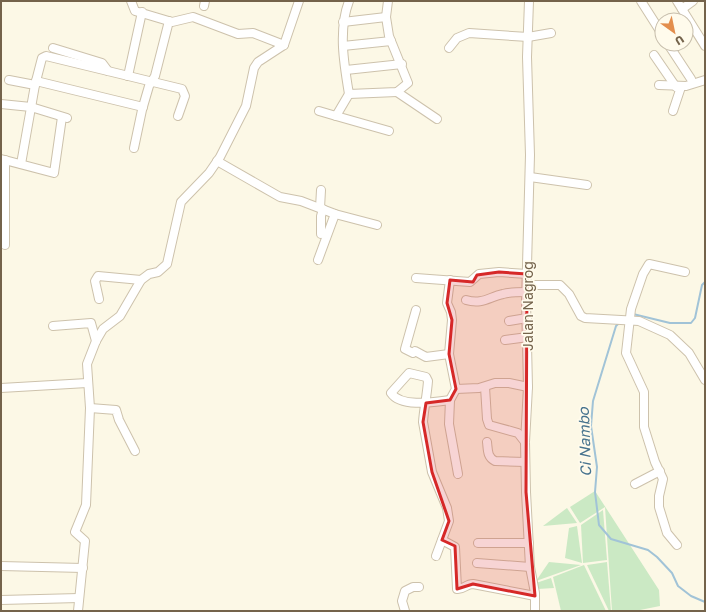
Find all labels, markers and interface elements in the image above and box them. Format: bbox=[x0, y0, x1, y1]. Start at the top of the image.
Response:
north arrow bbox=[654, 12, 694, 52]
text: U bbox=[673, 33, 687, 48]
street label: Jalan Nagrog bbox=[519, 261, 536, 351]
water label: Ci Nambo bbox=[574, 406, 594, 477]

